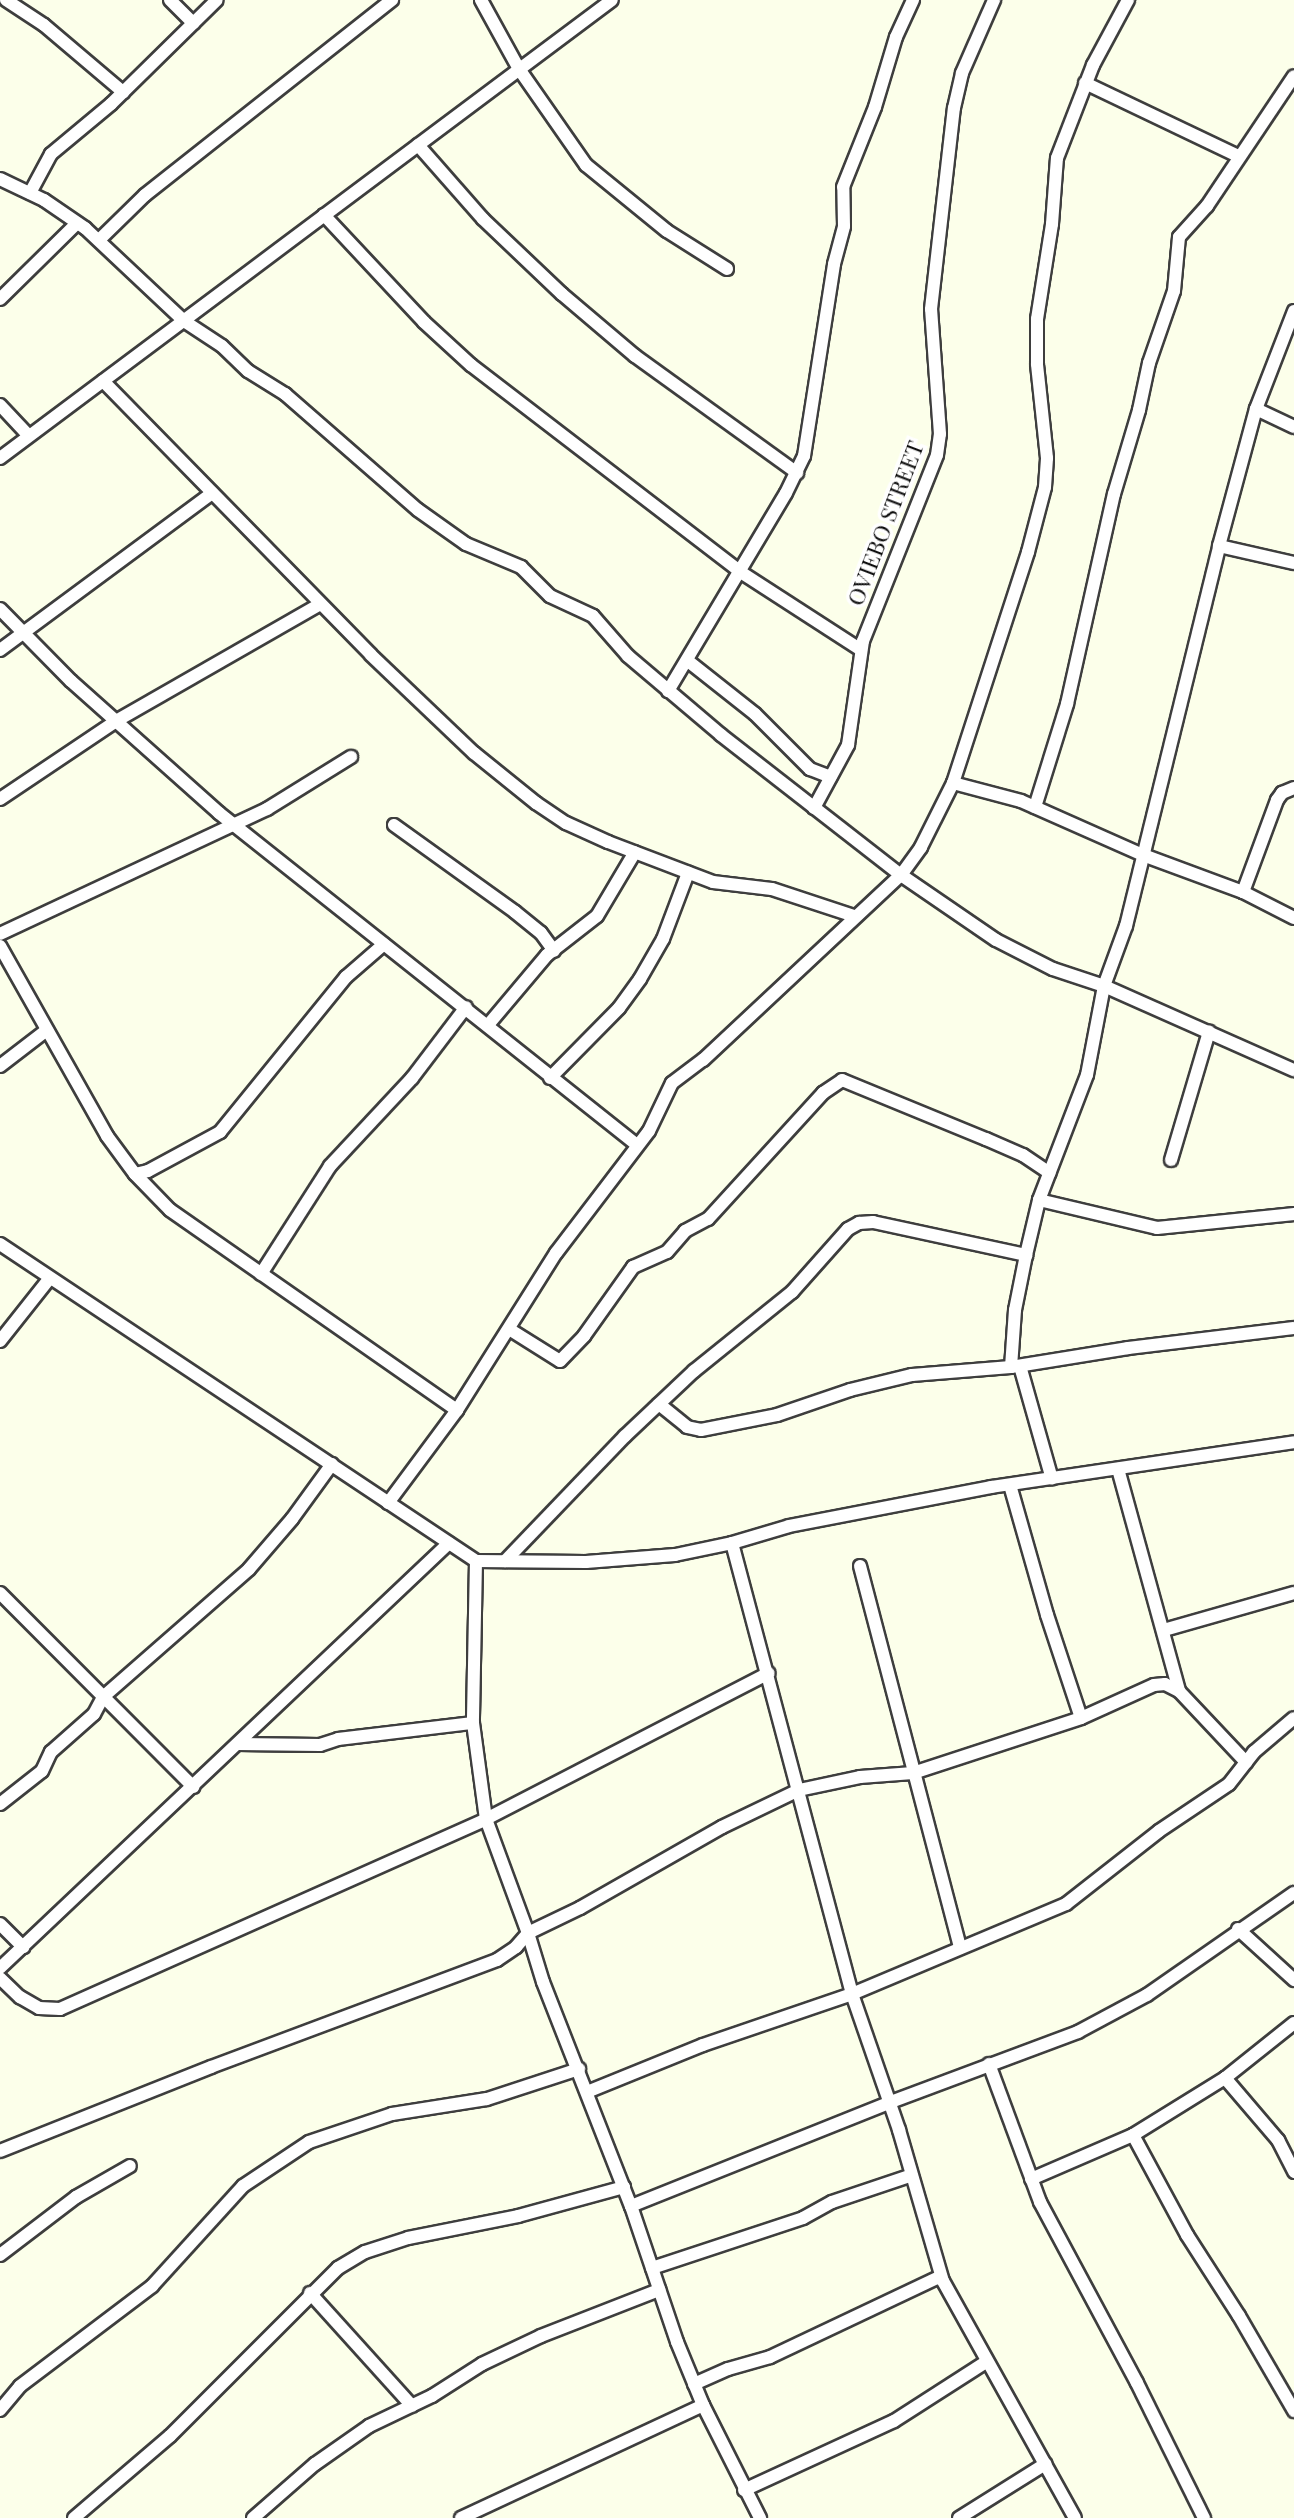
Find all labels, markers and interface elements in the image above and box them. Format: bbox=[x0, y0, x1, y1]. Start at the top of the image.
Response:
street label: OVIEBO STREET bbox=[841, 437, 929, 609]

